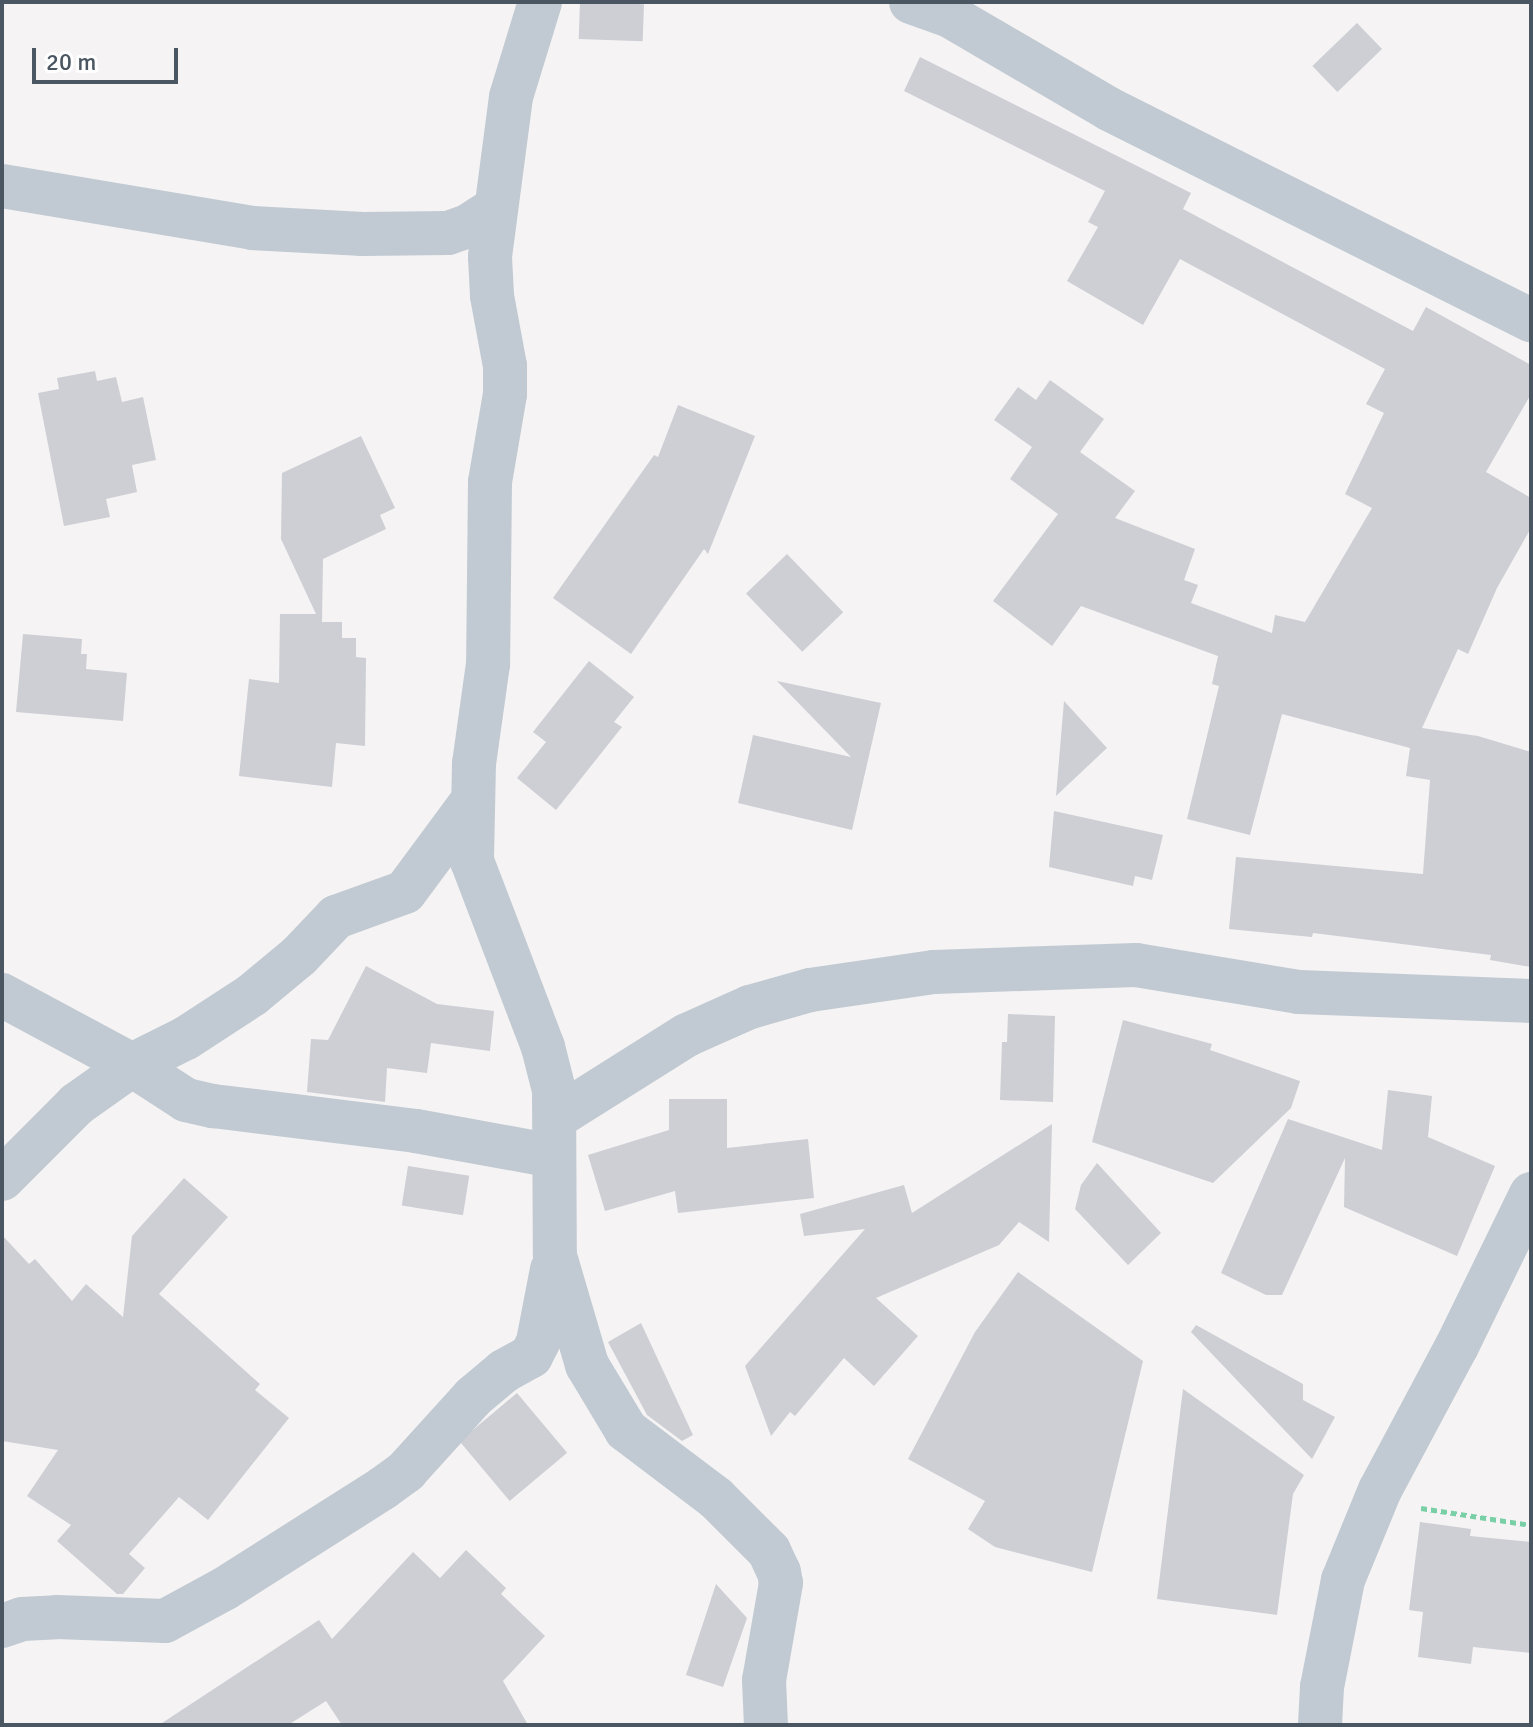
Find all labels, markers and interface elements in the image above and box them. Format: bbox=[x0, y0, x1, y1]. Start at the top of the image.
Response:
scale bar bbox=[36, 32, 182, 82]
text: 20 m bbox=[46, 47, 96, 77]

